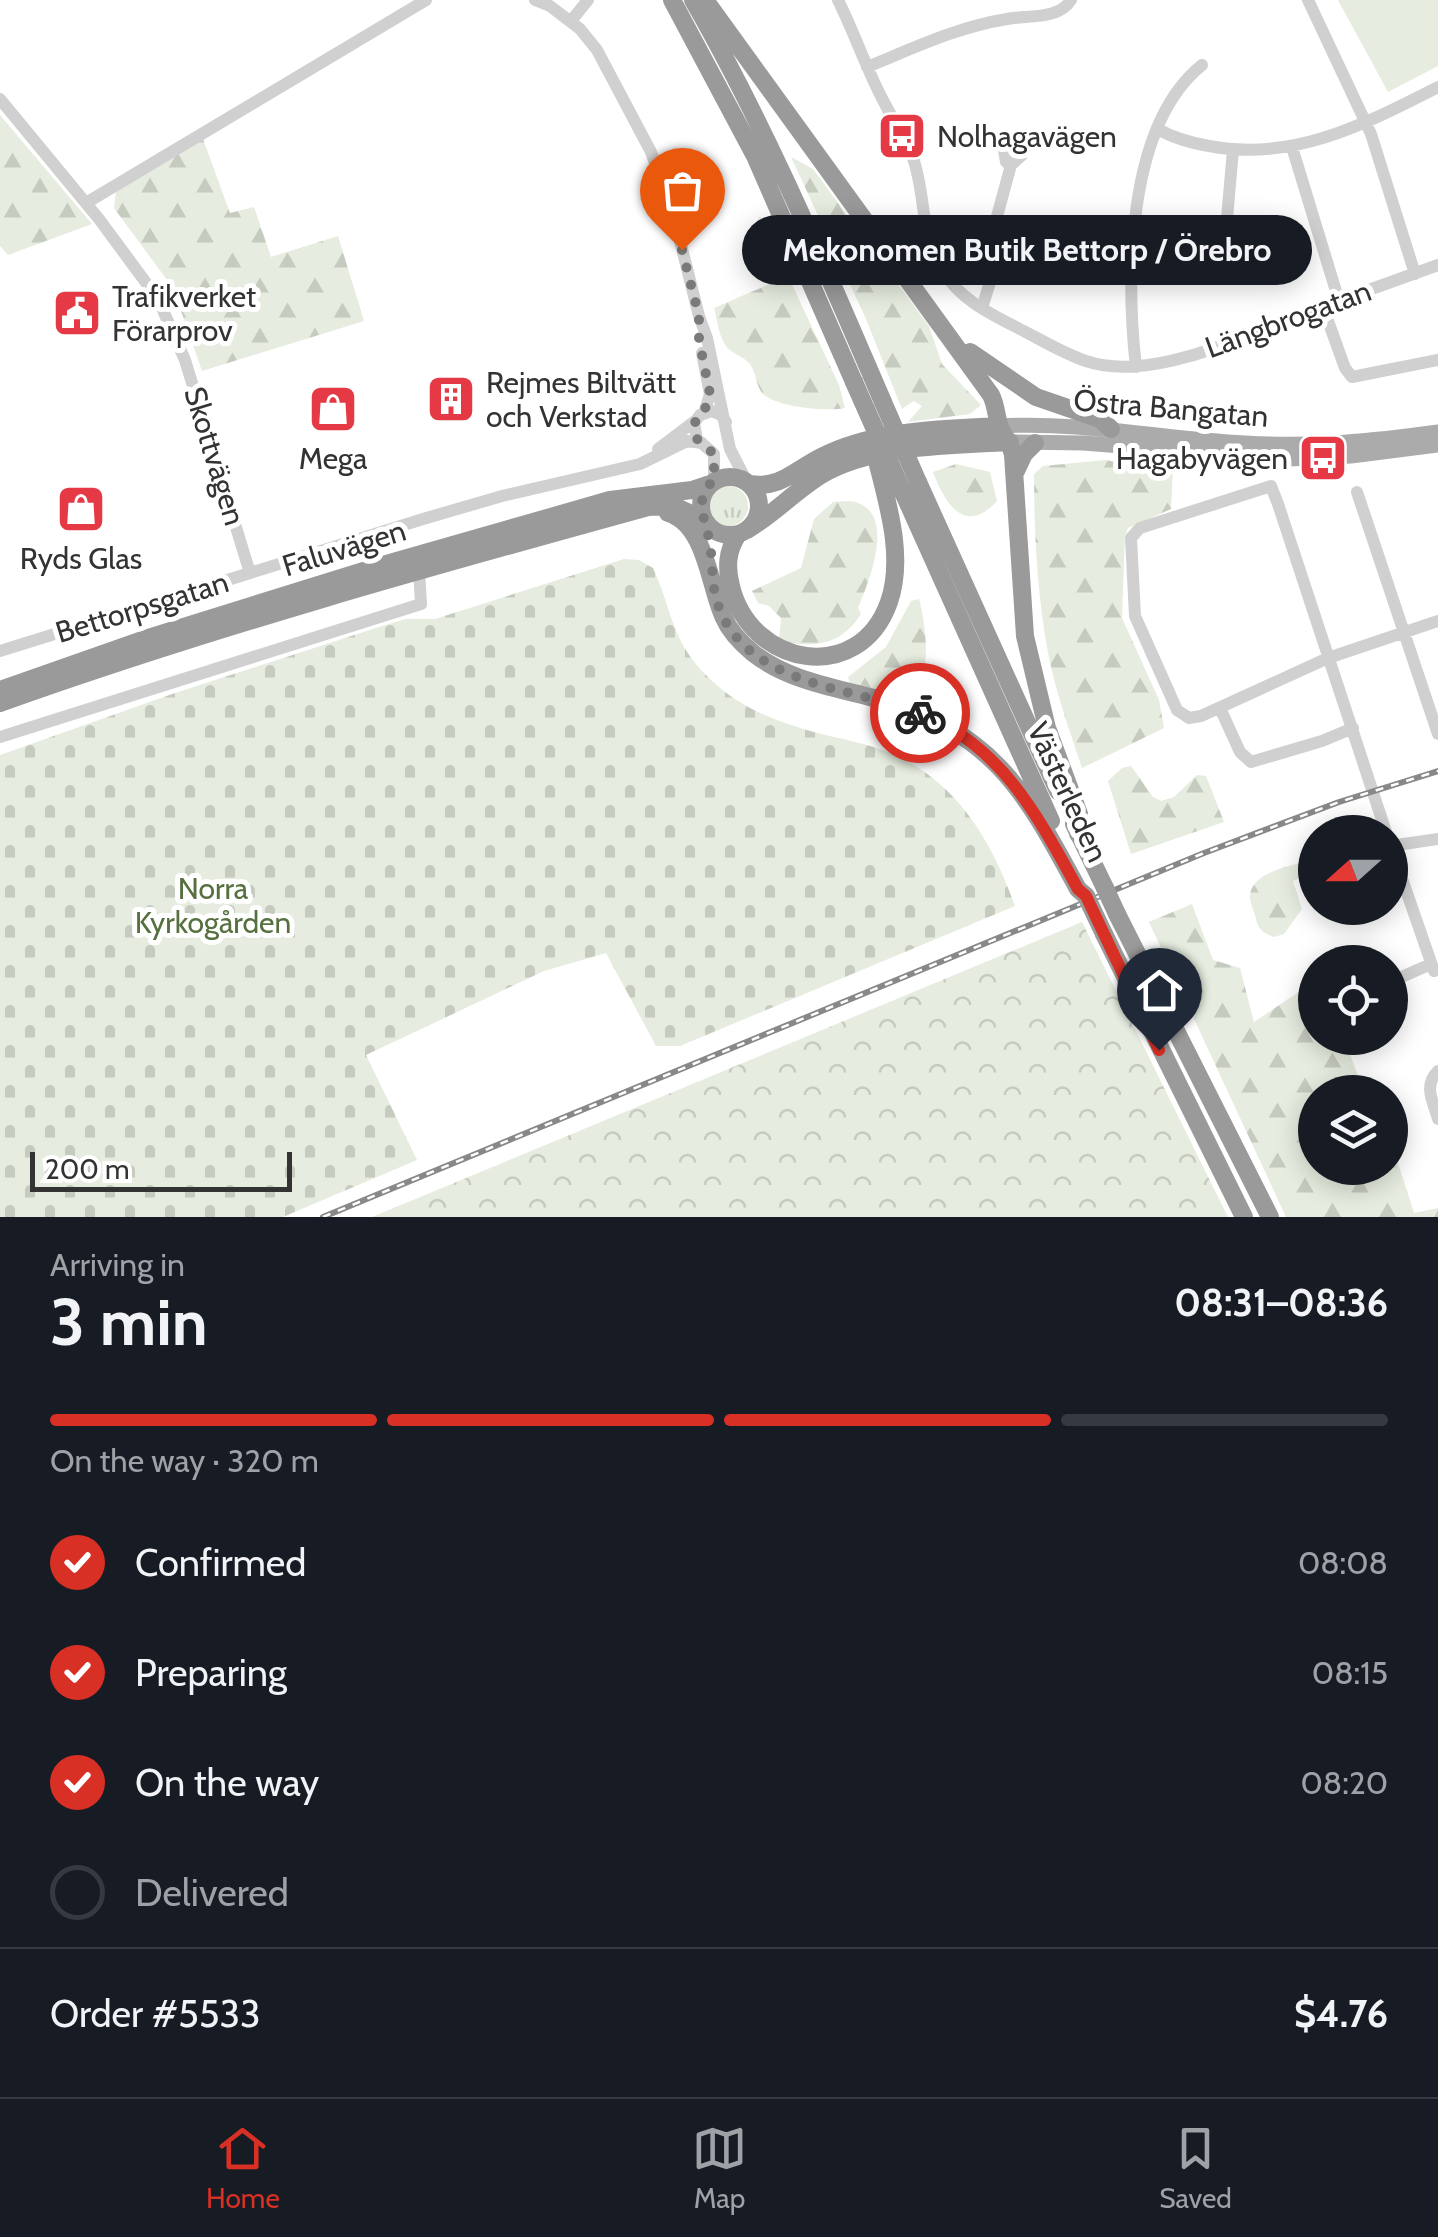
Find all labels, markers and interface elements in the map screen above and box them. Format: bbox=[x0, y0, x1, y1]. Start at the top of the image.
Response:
bus stop icon: Nolhagavägen bbox=[876, 110, 928, 162]
place label: Nolhagavägen bbox=[937, 118, 1117, 155]
pin bbox=[640, 148, 725, 251]
icon: bag bbox=[655, 163, 710, 218]
callout: Mekonomen Butik Bettorp / Örebro bbox=[742, 215, 1312, 285]
text: Mekonomen Butik Bettorp / Örebro bbox=[783, 230, 1271, 269]
street label: Längbrogatan bbox=[1200, 272, 1376, 366]
place label: Trafikverket Förarprov bbox=[112, 278, 256, 349]
public building icon: Trafikverket Förarprov bbox=[51, 287, 103, 339]
place label: Rejmes Biltvätt och Verkstad bbox=[486, 364, 676, 435]
building icon: Rejmes Biltvätt och Verkstad bbox=[425, 373, 477, 425]
street label: Östra Bangatan bbox=[1072, 381, 1270, 435]
street label: Skottvägen bbox=[176, 382, 254, 530]
shop icon: Mega bbox=[307, 383, 359, 435]
bus stop icon: Hagabyvägen bbox=[1297, 432, 1349, 484]
place label: Mega bbox=[299, 440, 368, 477]
place label: Hagabyvägen bbox=[1116, 440, 1288, 477]
shop icon: Ryds Glas bbox=[55, 483, 107, 535]
street label: Faluvägen bbox=[278, 512, 410, 584]
place label: Ryds Glas bbox=[20, 540, 142, 577]
street label: Bettorpsgatan bbox=[51, 563, 233, 651]
courier bbox=[870, 663, 970, 763]
icon: bike bbox=[893, 686, 948, 741]
street label: Västerleden bbox=[1020, 716, 1116, 868]
north arrow bbox=[1298, 815, 1408, 925]
map controls bbox=[1298, 815, 1408, 1185]
park label: Norra Kyrkogården bbox=[135, 870, 291, 941]
button: locate bbox=[1298, 945, 1408, 1055]
pin bbox=[1117, 948, 1202, 1051]
icon: home bbox=[1132, 963, 1187, 1018]
button: layers bbox=[1298, 1075, 1408, 1185]
scale bar bbox=[30, 1147, 292, 1192]
text: 200 m bbox=[45, 1152, 130, 1186]
text: Arriving in bbox=[50, 1245, 185, 1284]
text: 08:31–08:36 bbox=[1174, 1279, 1388, 1326]
text: 3 min bbox=[50, 1282, 208, 1361]
text: On the way · 320 m bbox=[50, 1441, 319, 1480]
icon: check bbox=[50, 1535, 105, 1590]
text: Confirmed bbox=[135, 1539, 306, 1586]
text: 08:08 bbox=[1298, 1543, 1388, 1582]
icon: check bbox=[50, 1645, 105, 1700]
text: Preparing bbox=[135, 1649, 287, 1696]
text: 08:15 bbox=[1312, 1653, 1388, 1692]
icon: check bbox=[50, 1755, 105, 1810]
text: On the way bbox=[135, 1759, 319, 1806]
text: 08:20 bbox=[1301, 1763, 1388, 1802]
text: Delivered bbox=[135, 1869, 289, 1916]
text: Order #5533 bbox=[50, 1990, 261, 2037]
text: $4.76 bbox=[1294, 1990, 1388, 2037]
tab: Home bbox=[206, 2121, 280, 2215]
tab: Map bbox=[692, 2121, 747, 2215]
tab: Saved bbox=[1159, 2121, 1232, 2215]

